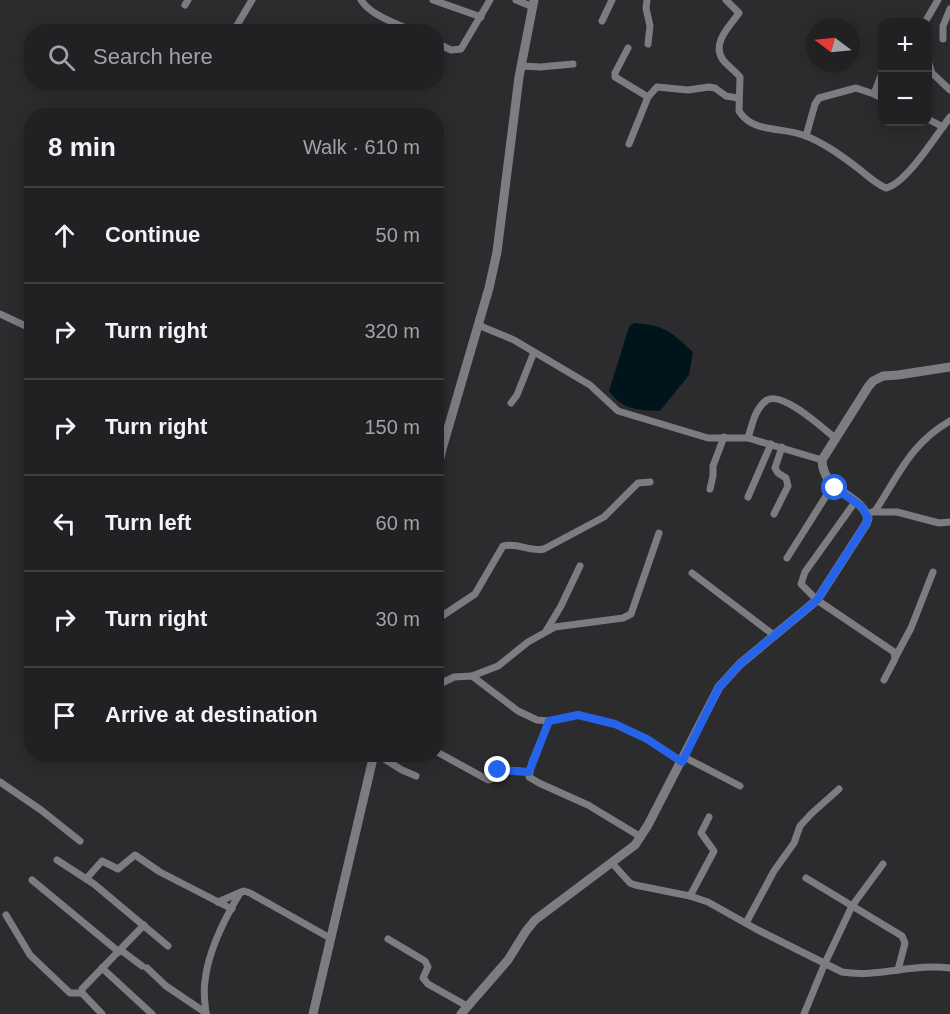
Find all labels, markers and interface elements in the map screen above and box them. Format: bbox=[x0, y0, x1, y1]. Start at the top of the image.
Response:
north arrow bbox=[806, 18, 860, 72]
map controls bbox=[878, 18, 932, 126]
button: + bbox=[878, 18, 932, 72]
search box bbox=[24, 24, 444, 90]
icon: search bbox=[45, 41, 78, 74]
text: Search here bbox=[93, 44, 213, 69]
button: − bbox=[878, 72, 932, 126]
text: 8 min bbox=[48, 132, 116, 162]
text: Walk · 610 m bbox=[303, 136, 420, 158]
icon: ahead bbox=[48, 219, 81, 252]
text: Continue bbox=[105, 222, 200, 247]
text: 50 m bbox=[376, 224, 420, 246]
icon: right bbox=[48, 315, 81, 348]
text: Turn right bbox=[105, 318, 207, 343]
text: 320 m bbox=[364, 320, 420, 342]
icon: right bbox=[48, 411, 81, 444]
text: Turn right bbox=[105, 414, 207, 439]
text: 150 m bbox=[364, 416, 420, 438]
route start bbox=[821, 474, 847, 500]
icon: left bbox=[48, 507, 81, 540]
text: Turn left bbox=[105, 510, 191, 535]
text: 60 m bbox=[376, 512, 420, 534]
icon: right bbox=[48, 603, 81, 636]
text: Turn right bbox=[105, 606, 207, 631]
text: 30 m bbox=[376, 608, 420, 630]
icon: arrive bbox=[48, 699, 81, 732]
text: Arrive at destination bbox=[105, 702, 318, 727]
route end bbox=[484, 756, 510, 782]

